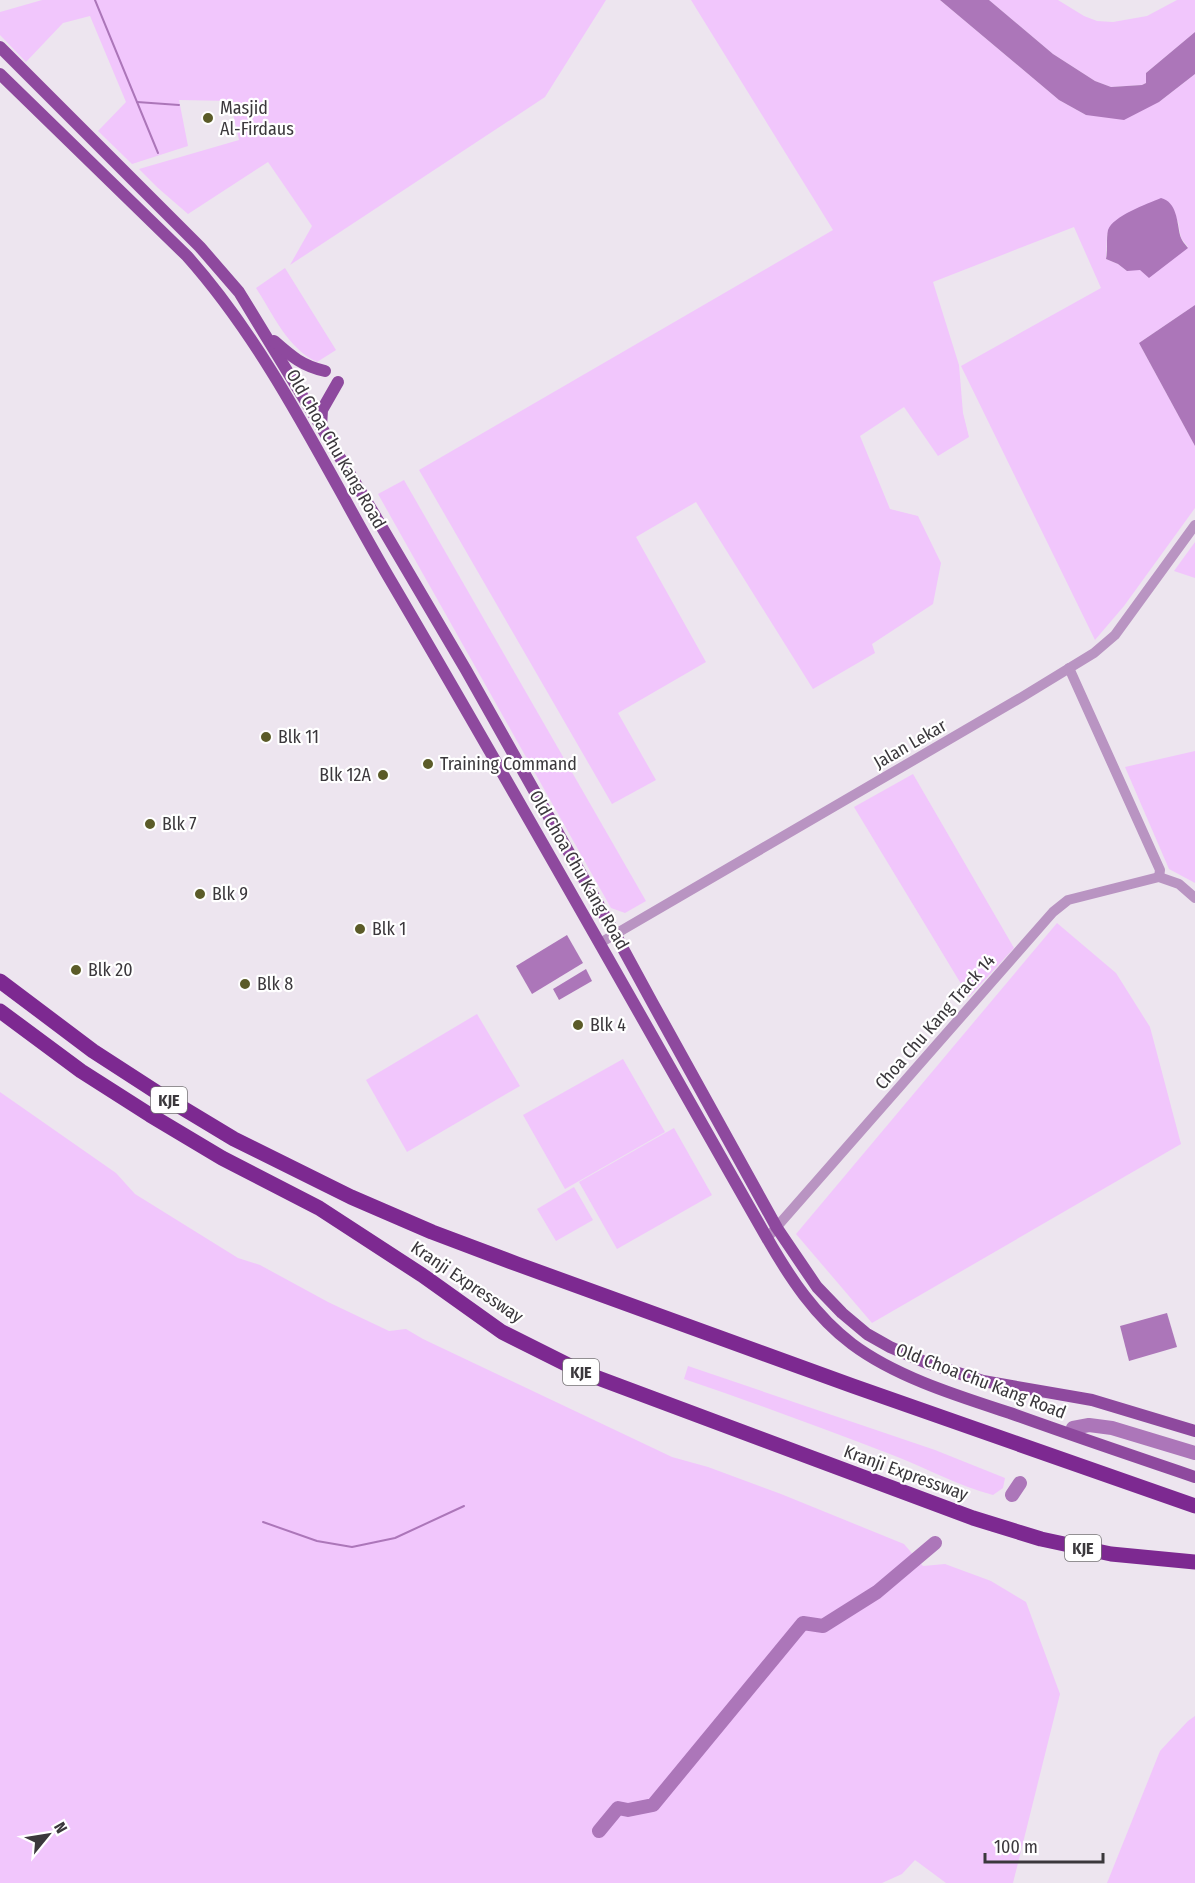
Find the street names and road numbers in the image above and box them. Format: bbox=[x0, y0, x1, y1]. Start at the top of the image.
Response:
street label: Old Choa Chu Kang Road bbox=[281, 365, 391, 533]
street label: Jalan Lekar bbox=[870, 714, 951, 774]
street label: Old Choa Chu Kang Road bbox=[524, 786, 634, 954]
street label: Choa Chu Kang Track 14 bbox=[870, 950, 1000, 1094]
road number: KJE bbox=[151, 1087, 187, 1113]
street label: Kranji Expressway bbox=[407, 1236, 527, 1328]
street label: Old Choa Chu Kang Road bbox=[893, 1338, 1069, 1424]
road number: KJE bbox=[563, 1359, 599, 1385]
street label: Kranji Expressway bbox=[841, 1440, 971, 1506]
road number: KJE bbox=[1065, 1535, 1101, 1561]

